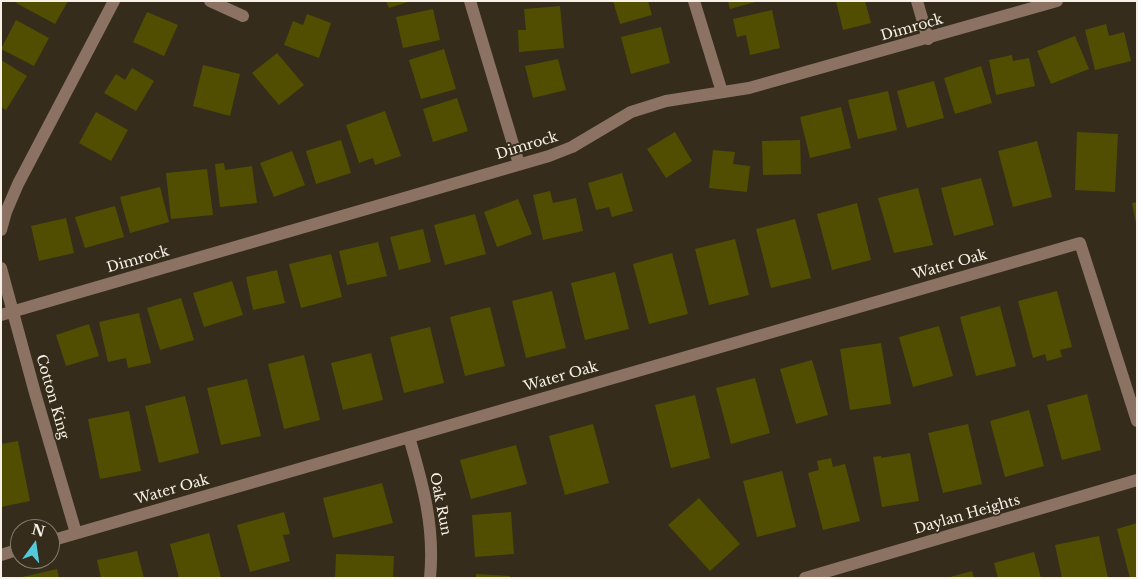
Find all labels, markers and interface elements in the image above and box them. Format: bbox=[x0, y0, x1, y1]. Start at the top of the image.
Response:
street label: Dimrock bbox=[879, 11, 945, 45]
street label: Dimrock bbox=[494, 129, 560, 163]
street label: Dimrock bbox=[105, 243, 171, 277]
street label: Water Oak bbox=[911, 246, 989, 284]
street label: Cotton King bbox=[32, 353, 72, 441]
street label: Water Oak bbox=[522, 358, 600, 396]
street label: Water Oak bbox=[133, 471, 211, 509]
street label: Oak Run bbox=[426, 471, 454, 537]
street label: Daylan Heights bbox=[912, 492, 1022, 538]
north arrow bbox=[10, 519, 60, 569]
text: N bbox=[30, 520, 47, 541]

